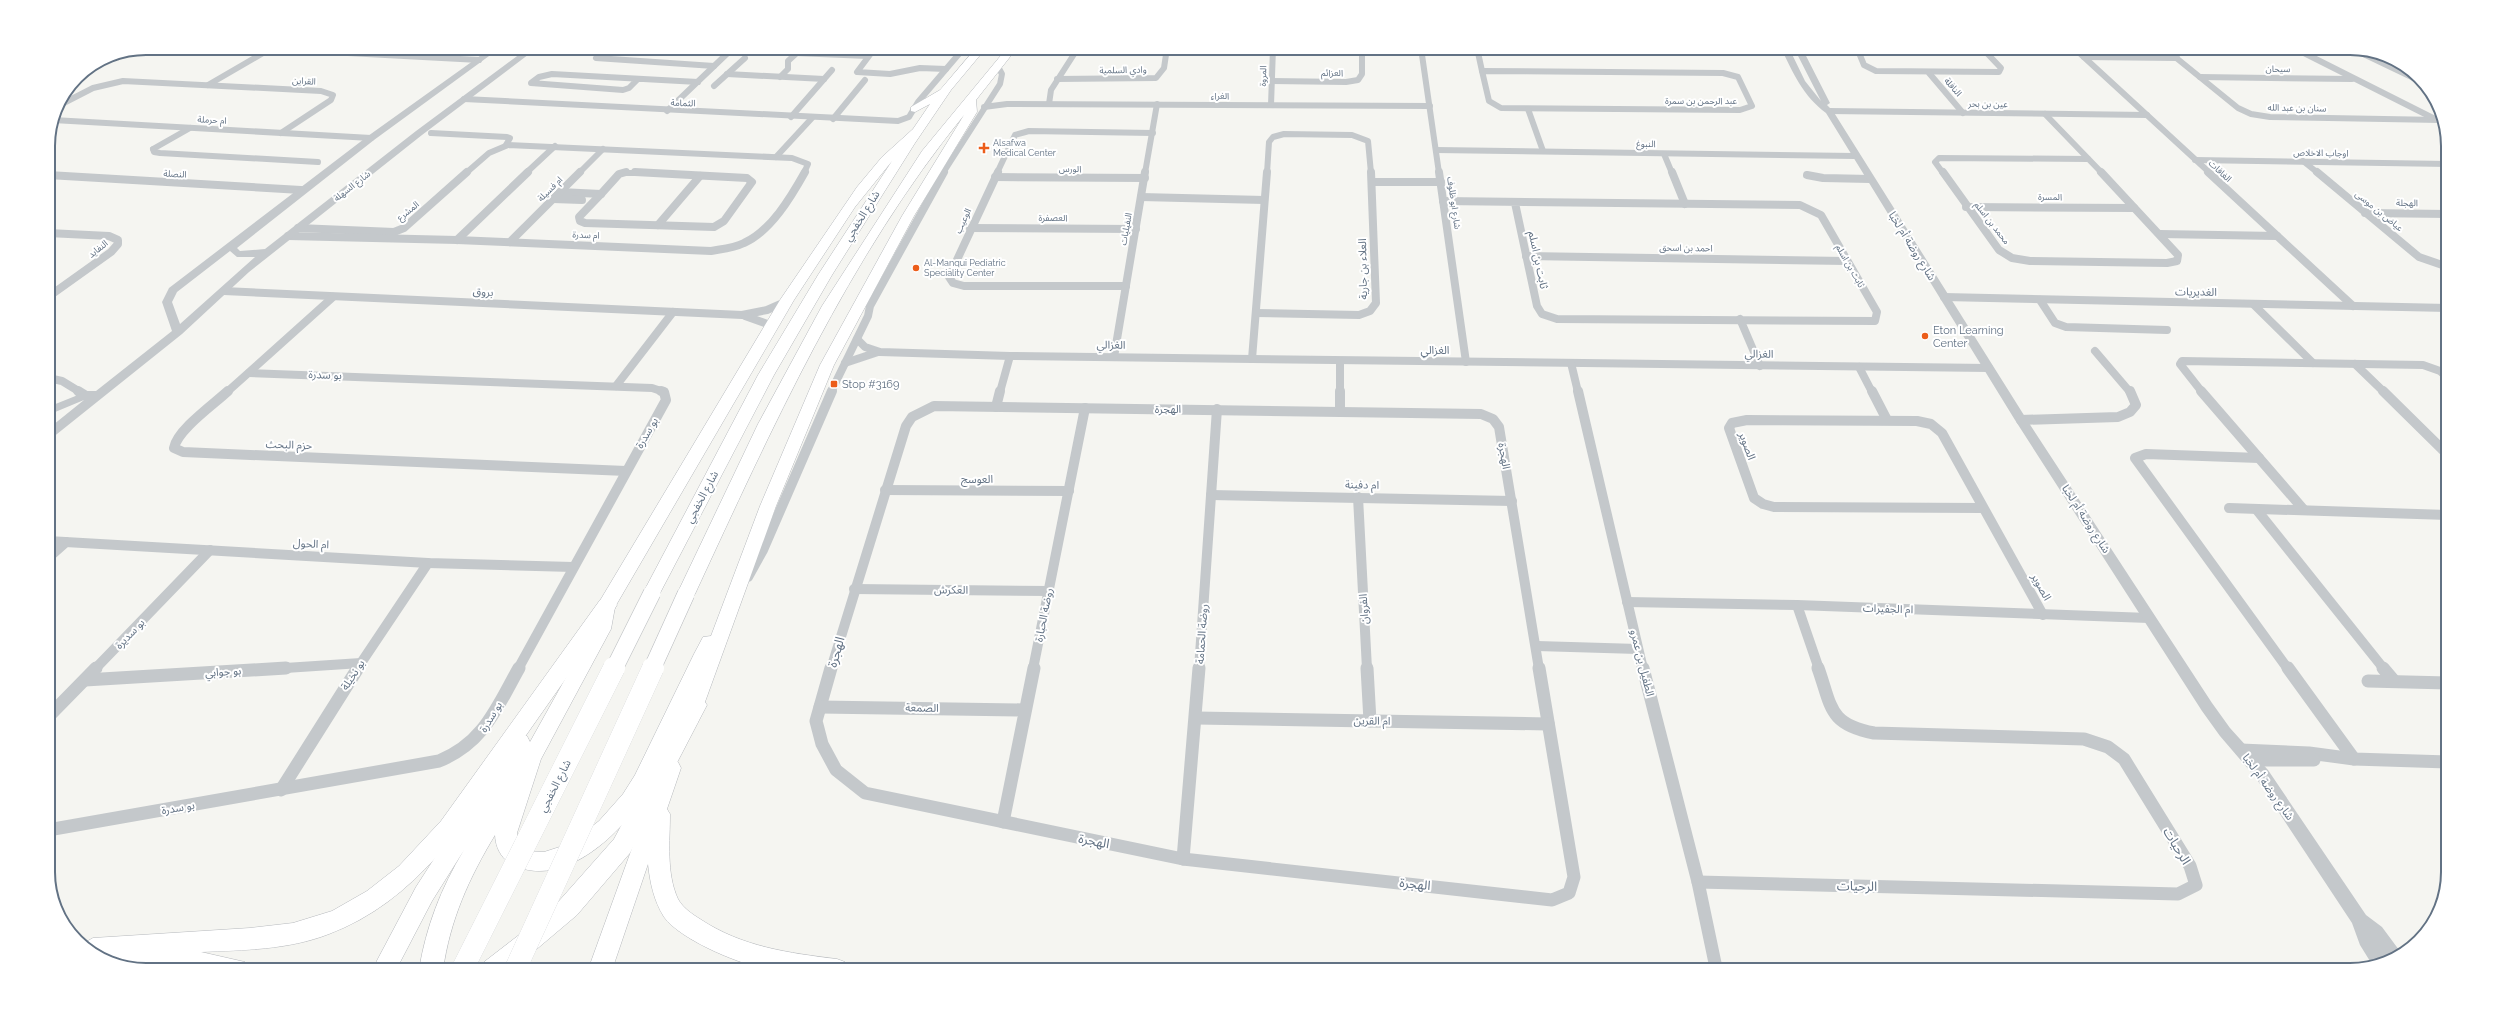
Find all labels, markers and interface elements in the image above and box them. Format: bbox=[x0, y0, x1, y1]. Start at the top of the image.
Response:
street label: سيحان bbox=[2265, 64, 2291, 74]
street label: وادي السلمية bbox=[1099, 65, 1147, 78]
street label: المروة bbox=[1258, 65, 1269, 87]
street label: العزائم bbox=[1321, 68, 1343, 80]
street label: القراين bbox=[292, 75, 316, 88]
street label: النافلة bbox=[1942, 76, 1964, 98]
street label: الغراء bbox=[1211, 91, 1229, 102]
street label: عبد الرحمن بن سمرة bbox=[1665, 96, 1738, 107]
street label: الثمامة bbox=[670, 98, 696, 108]
street label: عين بن بحر bbox=[1967, 99, 2008, 110]
street label: سنان بن عبد الله bbox=[2268, 102, 2326, 114]
street label: ام حرملة bbox=[197, 114, 227, 128]
place label: Alsafwa Medical Center bbox=[993, 138, 1057, 158]
street label: النبوغ bbox=[1636, 139, 1656, 151]
marker: Alsafwa Medical Center bbox=[978, 142, 990, 154]
street label: اوجاب الاخلاص bbox=[2293, 148, 2349, 159]
street label: الغافات bbox=[2207, 158, 2233, 184]
street label: الورس bbox=[1059, 164, 1081, 175]
street label: النصلة bbox=[163, 168, 187, 180]
street label: شارع السهلة bbox=[332, 169, 373, 205]
street label: ام فسيلة bbox=[536, 175, 566, 205]
street label: شارع ابو ظلوف bbox=[1443, 176, 1463, 230]
street label: شارع الخفجي bbox=[841, 188, 885, 245]
street label: عياض بن موسى bbox=[2352, 189, 2405, 234]
street label: المسرة bbox=[2038, 192, 2062, 203]
street label: الهجلة bbox=[2396, 198, 2418, 208]
street label: المشرع bbox=[395, 199, 422, 224]
street label: محمد بن اسلم bbox=[1971, 200, 2012, 248]
street label: الوعيب bbox=[953, 207, 974, 236]
street label: شارع روضة أم لخبا bbox=[1885, 209, 1939, 284]
street label: النفيليات bbox=[1118, 212, 1134, 246]
street label: العصفرة bbox=[1038, 213, 1068, 224]
street label: ام سدرة bbox=[572, 230, 600, 242]
street label: ثابت بن اسلم bbox=[1524, 230, 1550, 291]
street label: النفايد bbox=[86, 238, 110, 260]
street label: العلاء بن جارية bbox=[1356, 238, 1370, 300]
street label: احمد بن اسحق bbox=[1659, 243, 1713, 254]
street label: ثابت بن اسلم bbox=[1832, 243, 1867, 291]
place label: Al-Manqui Pediatric Speciality Center bbox=[924, 258, 1006, 278]
marker: Al-Manqui Pediatric Speciality Center bbox=[911, 263, 921, 273]
street label: بروق bbox=[472, 285, 494, 299]
street label: الغديريات bbox=[2175, 285, 2217, 299]
place label: Eton Learning Center bbox=[1933, 324, 2004, 350]
marker: Eton Learning Center bbox=[1920, 331, 1930, 341]
street label: الغزالي bbox=[1096, 338, 1126, 354]
street label: الغزالي bbox=[1421, 344, 1449, 359]
street label: الغزالي bbox=[1744, 347, 1774, 363]
street label: بو سدرة bbox=[308, 368, 342, 382]
place label: Stop #3169 bbox=[842, 378, 899, 391]
marker: Stop #3169 bbox=[829, 379, 839, 389]
street label: الهجرة bbox=[1155, 403, 1181, 416]
street label: بو سدرة bbox=[633, 415, 661, 451]
street label: الصوير bbox=[1736, 429, 1758, 462]
street label: حزم البحث bbox=[265, 438, 313, 453]
street label: الهجرة bbox=[1495, 442, 1513, 470]
street label: شارع الخفجي bbox=[683, 468, 724, 527]
street label: العوسج bbox=[961, 473, 993, 487]
street label: ام دفينة bbox=[1345, 478, 1379, 493]
street label: شارع روضة أم لخبا bbox=[2058, 482, 2113, 556]
street label: ام الحول bbox=[293, 537, 329, 552]
street label: الصوير bbox=[2028, 570, 2054, 603]
street label: العكرش bbox=[934, 583, 968, 597]
street label: روضة الحبارة bbox=[1032, 587, 1056, 643]
street label: الفروان bbox=[1357, 594, 1371, 624]
street label: ام الجفيرات bbox=[1863, 602, 1913, 617]
street label: روضة الحمامة bbox=[1193, 604, 1211, 664]
street label: بو سديرة bbox=[112, 616, 148, 652]
street label: الطفيل بن عمرو bbox=[1627, 628, 1657, 698]
street label: الهجرة bbox=[824, 635, 848, 669]
street label: بو نخيلة bbox=[338, 657, 368, 693]
street label: بو جوابي bbox=[204, 664, 242, 682]
street label: بو سدرة bbox=[477, 699, 505, 735]
street label: الصمعة bbox=[905, 701, 939, 715]
street label: ام القرين bbox=[1353, 714, 1391, 729]
street label: شارع روضة أم لخبا bbox=[2239, 751, 2297, 824]
street label: شارع الخفجي bbox=[536, 757, 576, 816]
street label: بو سدرة bbox=[160, 799, 196, 817]
street label: الرحيات bbox=[2160, 825, 2194, 867]
street label: الهجرة bbox=[1077, 831, 1111, 852]
street label: الهجرة bbox=[1399, 875, 1431, 894]
street label: الرحيات bbox=[1837, 878, 1877, 894]

